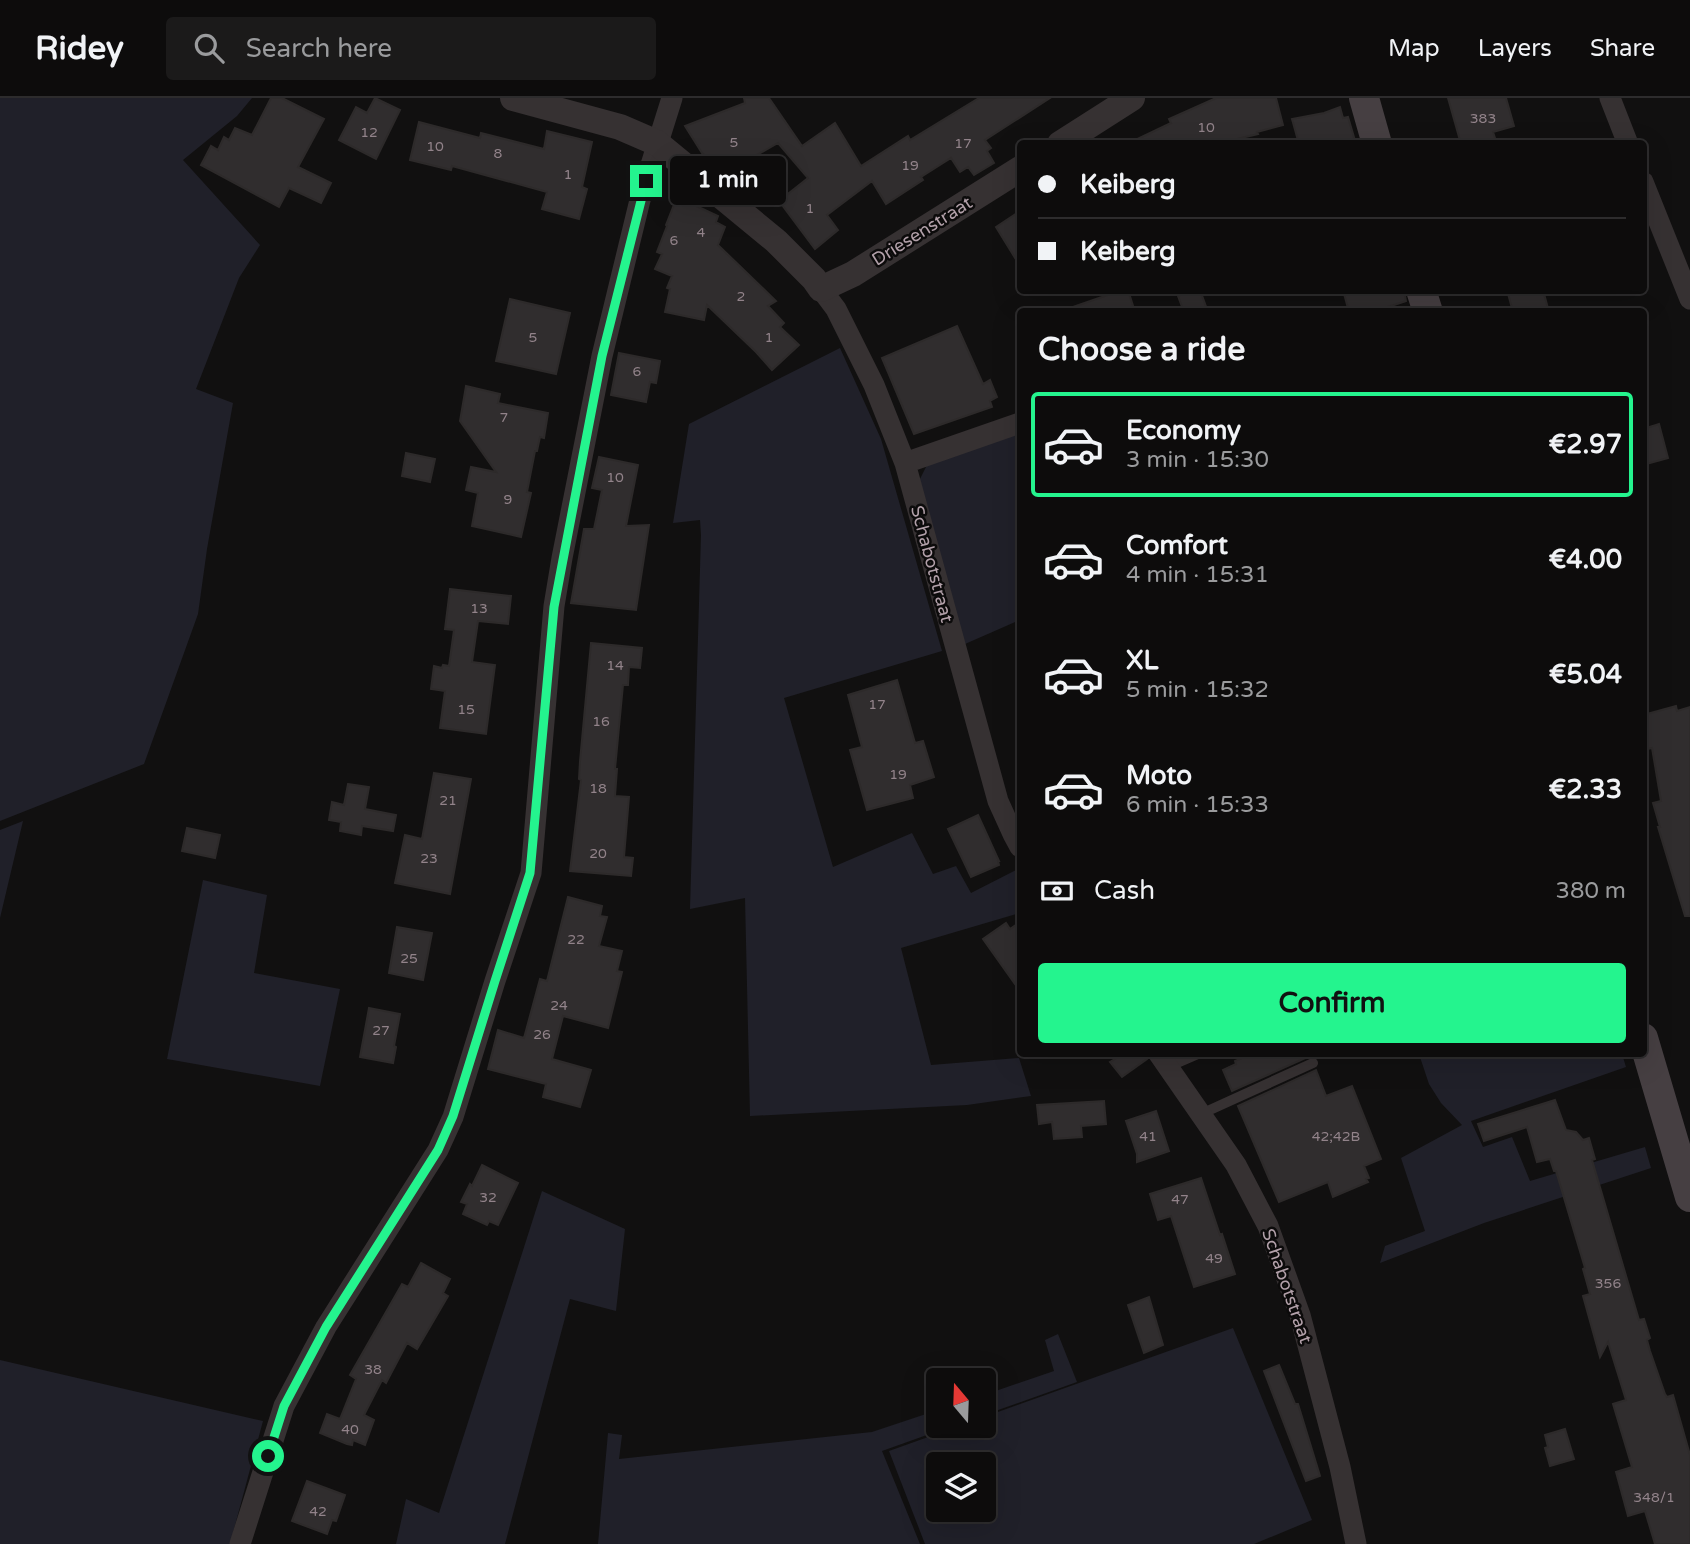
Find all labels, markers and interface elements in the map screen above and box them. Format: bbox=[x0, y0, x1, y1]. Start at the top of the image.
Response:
search box bbox=[166, 17, 656, 80]
text: Ridey bbox=[35, 29, 124, 68]
icon: search bbox=[190, 29, 228, 67]
text: Search here bbox=[246, 33, 392, 64]
text: Map bbox=[1388, 34, 1440, 63]
text: Layers bbox=[1478, 34, 1552, 63]
text: Share bbox=[1590, 34, 1655, 63]
house number: 383 bbox=[1470, 110, 1496, 127]
house number: 10 bbox=[1197, 119, 1215, 136]
house number: 12 bbox=[360, 124, 378, 141]
house number: 5 bbox=[730, 134, 738, 151]
house number: 17 bbox=[954, 135, 972, 152]
house number: 10 bbox=[426, 138, 444, 155]
house number: 8 bbox=[494, 145, 503, 162]
callout: 1 min bbox=[670, 156, 786, 206]
house number: 19 bbox=[901, 157, 919, 174]
route end bbox=[630, 165, 662, 197]
house number: 1 bbox=[564, 166, 572, 183]
text: 1 min bbox=[697, 166, 759, 194]
text: Keiberg bbox=[1080, 169, 1176, 200]
street label: Driesenstraat bbox=[868, 191, 976, 271]
house number: 1 bbox=[806, 200, 814, 217]
house number: 4 bbox=[697, 224, 706, 241]
house number: 6 bbox=[670, 232, 679, 249]
text: Keiberg bbox=[1080, 236, 1176, 267]
house number: 2 bbox=[737, 288, 745, 305]
house number: 5 bbox=[529, 329, 537, 346]
house number: 1 bbox=[765, 329, 773, 346]
text: Choose a ride bbox=[1038, 331, 1245, 369]
house number: 6 bbox=[633, 363, 642, 380]
house number: 7 bbox=[500, 409, 508, 426]
icon: car bbox=[1042, 413, 1105, 476]
text: Economy bbox=[1126, 415, 1241, 446]
text: €2.97 bbox=[1549, 429, 1622, 460]
text: 3 min · 15:30 bbox=[1126, 446, 1269, 474]
house number: 10 bbox=[606, 469, 624, 486]
house number: 9 bbox=[504, 491, 512, 508]
street label: Schabotstraat bbox=[906, 503, 958, 625]
icon: car bbox=[1042, 528, 1105, 591]
text: Comfort bbox=[1126, 530, 1228, 561]
text: €4.00 bbox=[1549, 544, 1622, 575]
text: 4 min · 15:31 bbox=[1126, 561, 1269, 589]
house number: 13 bbox=[470, 600, 488, 617]
icon: car bbox=[1042, 643, 1105, 706]
text: XL bbox=[1126, 645, 1158, 676]
house number: 14 bbox=[606, 657, 624, 674]
text: €5.04 bbox=[1549, 659, 1622, 690]
text: 5 min · 15:32 bbox=[1126, 676, 1269, 704]
house number: 17 bbox=[868, 696, 886, 713]
house number: 15 bbox=[457, 701, 475, 718]
house number: 16 bbox=[592, 713, 610, 730]
icon: car bbox=[1042, 758, 1105, 821]
text: Moto bbox=[1126, 760, 1192, 791]
house number: 19 bbox=[889, 766, 907, 783]
text: €2.33 bbox=[1549, 774, 1622, 805]
house number: 18 bbox=[589, 780, 607, 797]
text: 6 min · 15:33 bbox=[1126, 791, 1269, 819]
house number: 21 bbox=[439, 792, 457, 809]
house number: 20 bbox=[589, 845, 607, 862]
house number: 23 bbox=[420, 850, 438, 867]
icon: cash bbox=[1038, 872, 1076, 910]
text: Cash bbox=[1094, 875, 1155, 906]
text: 380 m bbox=[1556, 877, 1626, 905]
house number: 22 bbox=[567, 931, 585, 948]
house number: 25 bbox=[400, 950, 418, 967]
button: Confirm bbox=[1038, 963, 1626, 1043]
house number: 24 bbox=[550, 997, 568, 1014]
house number: 27 bbox=[372, 1022, 390, 1039]
house number: 26 bbox=[533, 1026, 551, 1043]
house number: 41 bbox=[1139, 1128, 1157, 1145]
house number: 42;42B bbox=[1312, 1128, 1360, 1145]
house number: 32 bbox=[479, 1189, 497, 1206]
house number: 47 bbox=[1171, 1191, 1189, 1208]
street label: Schabotstraat bbox=[1257, 1226, 1317, 1346]
house number: 49 bbox=[1205, 1250, 1223, 1267]
house number: 356 bbox=[1595, 1275, 1621, 1292]
house number: 38 bbox=[364, 1361, 382, 1378]
north arrow bbox=[926, 1368, 996, 1438]
map controls bbox=[926, 1368, 996, 1522]
house number: 40 bbox=[341, 1421, 359, 1438]
route start bbox=[252, 1440, 284, 1472]
button: layers bbox=[926, 1452, 996, 1522]
house number: 348/1 bbox=[1633, 1489, 1675, 1506]
house number: 42 bbox=[309, 1503, 327, 1520]

